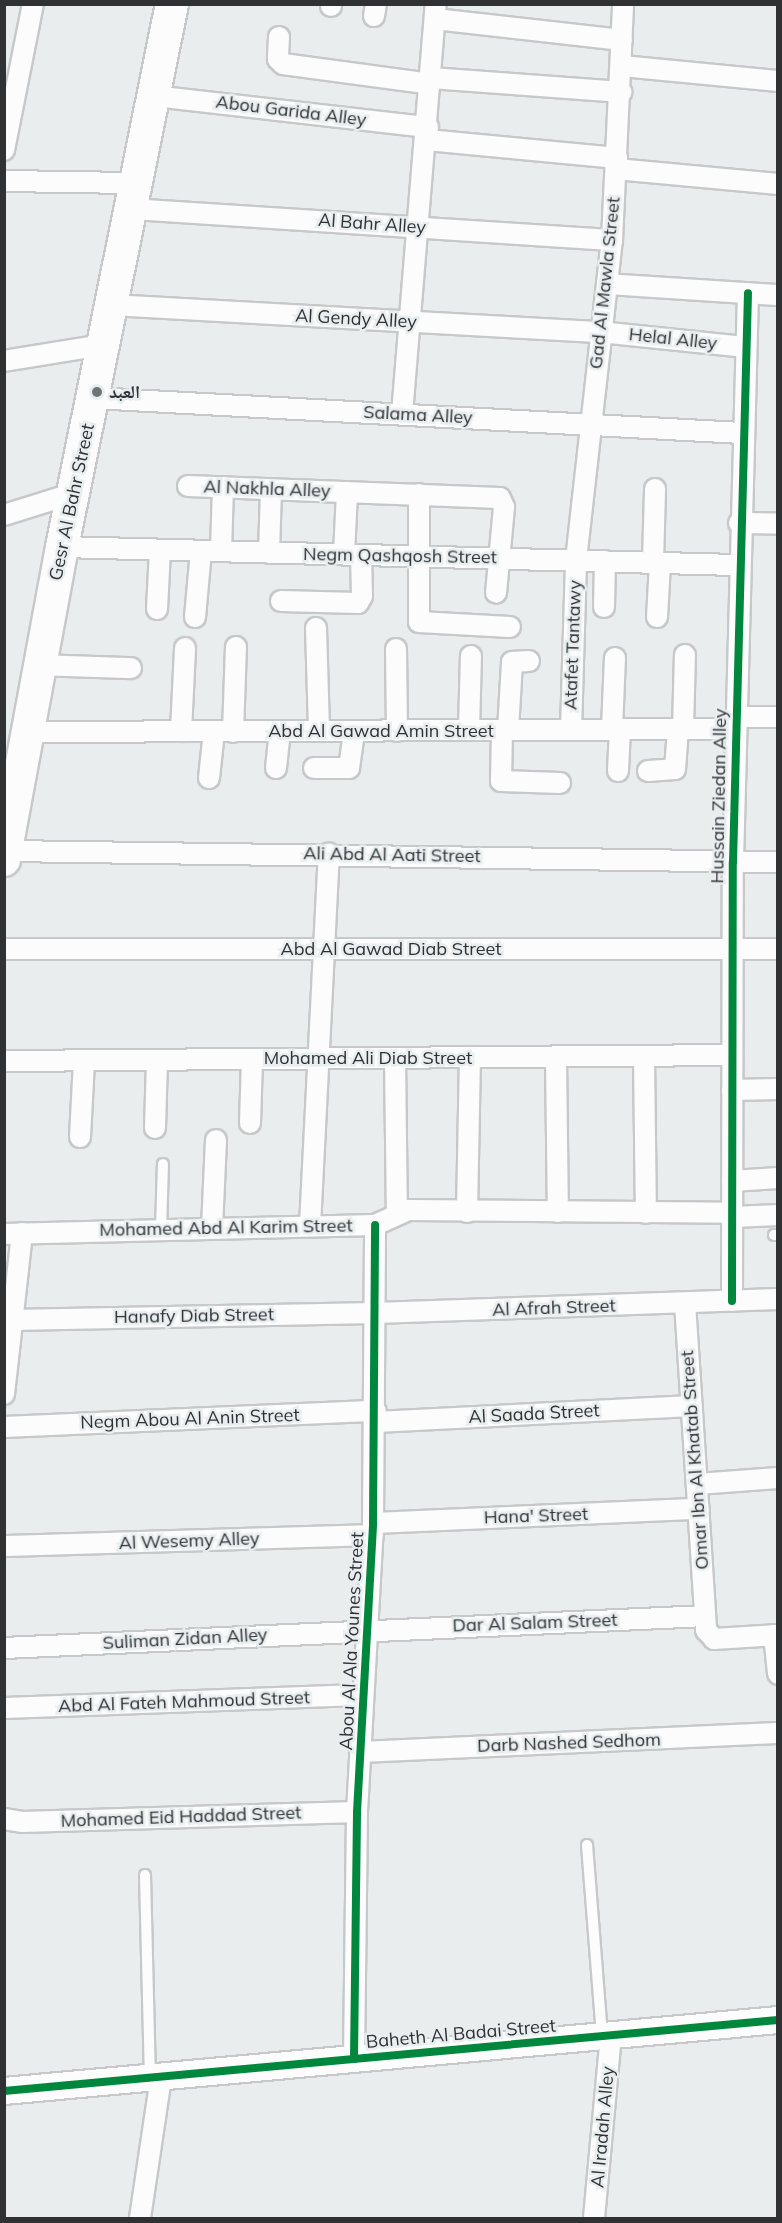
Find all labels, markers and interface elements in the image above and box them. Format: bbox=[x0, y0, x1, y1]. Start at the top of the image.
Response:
street label: Abou Garida Alley bbox=[214, 91, 368, 131]
street label: Gad Al Mawla Street bbox=[585, 196, 625, 370]
street label: Al Bahr Alley bbox=[317, 209, 427, 239]
street label: Al Gendy Alley bbox=[295, 305, 417, 333]
street label: Helal Alley bbox=[628, 324, 718, 354]
place label: العبد bbox=[109, 381, 140, 403]
marker: العبد bbox=[90, 385, 104, 399]
street label: Salama Alley bbox=[363, 401, 473, 429]
street label: Gesr Al Bahr Street bbox=[45, 422, 99, 582]
street label: Al Nakhla Alley bbox=[203, 476, 331, 502]
street label: Negm Qashqosh Street bbox=[303, 544, 497, 568]
street label: Atafet Tantawy bbox=[560, 580, 586, 710]
street label: Hussain Ziedan Alley bbox=[707, 708, 731, 884]
street label: Abd Al Gawad Amin Street bbox=[268, 720, 494, 742]
street label: Ali Abd Al Aati Street bbox=[303, 843, 481, 867]
street label: Abd Al Gawad Diab Street bbox=[280, 938, 502, 960]
street label: Mohamed Ali Diab Street bbox=[264, 1047, 472, 1069]
street label: Mohamed Abd Al Karim Street bbox=[99, 1215, 353, 1241]
street label: Al Afrah Street bbox=[492, 1295, 616, 1321]
street label: Hanafy Diab Street bbox=[114, 1304, 274, 1328]
street label: Omar Ibn Al Khatab Street bbox=[677, 1350, 713, 1570]
street label: Al Saada Street bbox=[468, 1400, 600, 1428]
street label: Negm Abou Al Anin Street bbox=[80, 1404, 300, 1434]
street label: Hana' Street bbox=[483, 1503, 589, 1529]
street label: Al Wesemy Alley bbox=[118, 1528, 260, 1554]
street label: Abou Al Ala Younes Street bbox=[335, 1531, 369, 1751]
street label: Dar Al Salam Street bbox=[452, 1609, 618, 1637]
street label: Suliman Zidan Alley bbox=[102, 1624, 268, 1654]
street label: Abd Al Fateh Mahmoud Street bbox=[58, 1687, 310, 1717]
street label: Darb Nashed Sedhom bbox=[477, 1729, 661, 1757]
street label: Mohamed Eid Haddad Street bbox=[60, 1802, 302, 1832]
street label: Baheth Al Badai Street bbox=[365, 2015, 557, 2053]
street label: Al Iradah Alley bbox=[587, 2065, 619, 2189]

